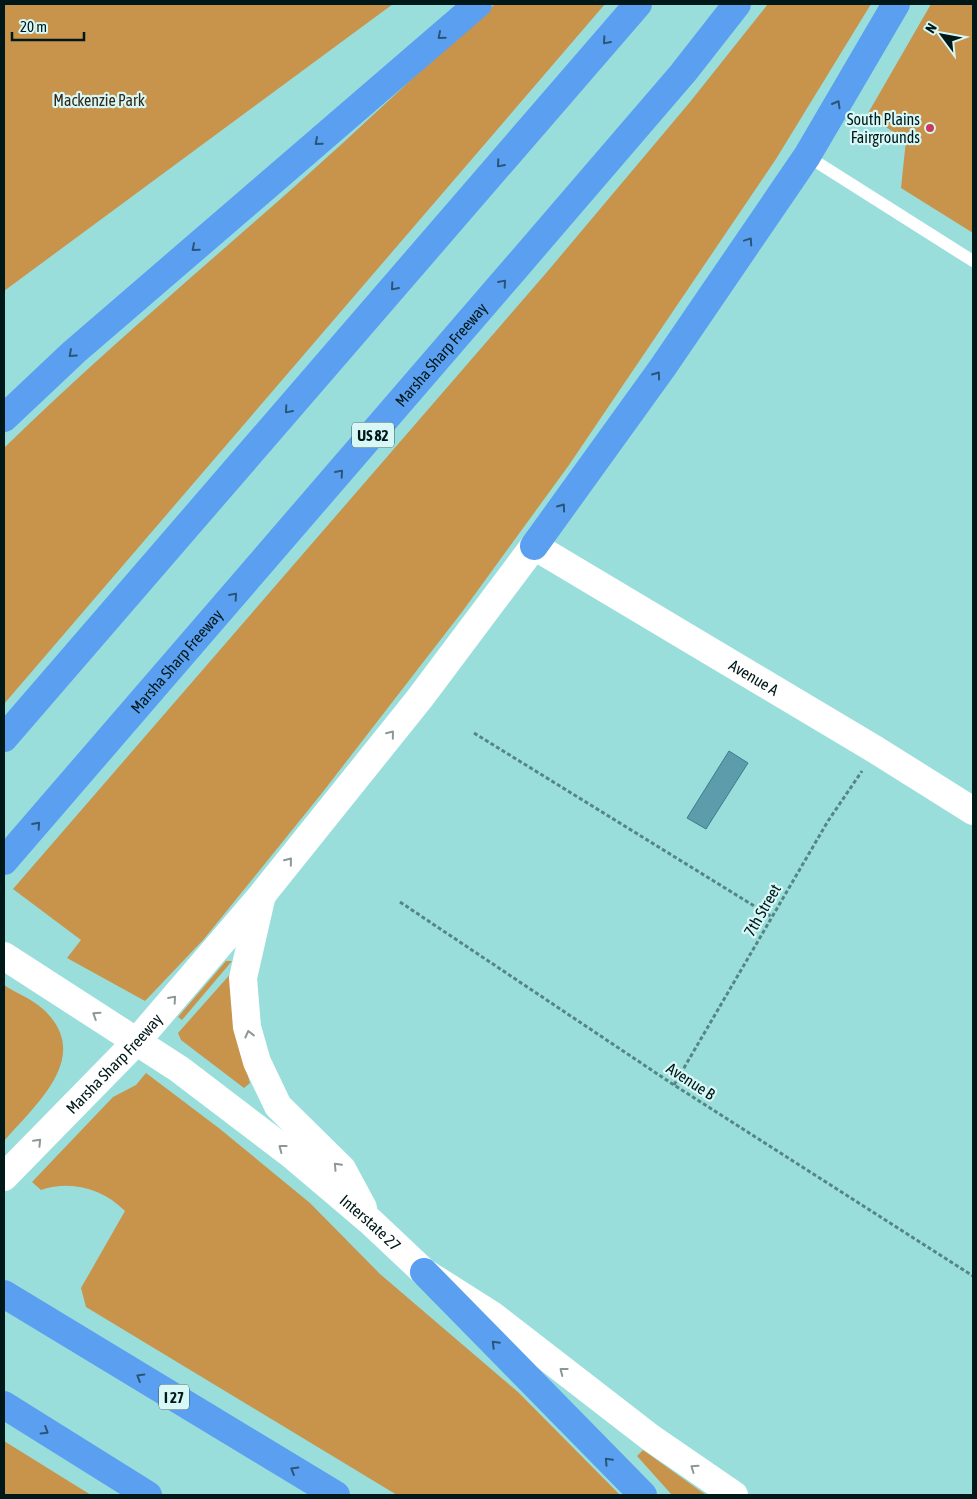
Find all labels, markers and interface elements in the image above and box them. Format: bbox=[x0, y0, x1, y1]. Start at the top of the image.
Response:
scale bar bbox=[12, 10, 85, 42]
north arrow bbox=[917, 10, 967, 60]
text: 20 m bbox=[20, 18, 47, 35]
text: N bbox=[922, 20, 940, 36]
one-way arrow bbox=[438, 30, 447, 39]
one-way arrow bbox=[603, 36, 612, 45]
park label: Mackenzie Park bbox=[53, 91, 145, 109]
one-way arrow bbox=[831, 101, 841, 110]
place label: South Plains Fairgrounds bbox=[847, 110, 920, 147]
marker: South Plains Fairgrounds bbox=[924, 122, 936, 134]
one-way arrow bbox=[315, 137, 324, 146]
one-way arrow bbox=[497, 158, 506, 167]
one-way arrow bbox=[743, 237, 752, 246]
one-way arrow bbox=[192, 242, 201, 251]
one-way arrow bbox=[497, 280, 506, 289]
one-way arrow bbox=[391, 281, 400, 290]
street label: Marsha Sharp Freeway bbox=[391, 299, 492, 410]
one-way arrow bbox=[69, 348, 78, 357]
one-way arrow bbox=[651, 371, 660, 381]
one-way arrow bbox=[285, 404, 293, 413]
road number: US 82 bbox=[352, 422, 394, 448]
one-way arrow bbox=[334, 469, 343, 478]
one-way arrow bbox=[556, 503, 565, 512]
one-way arrow bbox=[228, 593, 237, 602]
street label: Marsha Sharp Freeway bbox=[127, 605, 227, 717]
street label: Avenue A bbox=[726, 656, 782, 699]
one-way arrow bbox=[386, 731, 395, 740]
one-way arrow bbox=[31, 822, 40, 831]
one-way arrow bbox=[284, 858, 292, 867]
street label: 7th Street bbox=[740, 880, 784, 939]
one-way arrow bbox=[168, 995, 177, 1004]
street label: Marsha Sharp Freeway bbox=[62, 1010, 167, 1117]
one-way arrow bbox=[92, 1011, 101, 1021]
one-way arrow bbox=[244, 1030, 254, 1038]
street label: Avenue B bbox=[663, 1059, 719, 1103]
one-way arrow bbox=[32, 1139, 41, 1148]
one-way arrow bbox=[279, 1145, 288, 1153]
one-way arrow bbox=[334, 1162, 343, 1171]
street label: Interstate 27 bbox=[337, 1191, 405, 1254]
one-way arrow bbox=[492, 1341, 501, 1350]
one-way arrow bbox=[559, 1368, 569, 1377]
one-way arrow bbox=[137, 1373, 146, 1383]
road number: I 27 bbox=[159, 1384, 189, 1410]
one-way arrow bbox=[40, 1424, 49, 1434]
one-way arrow bbox=[605, 1457, 614, 1466]
one-way arrow bbox=[690, 1465, 699, 1474]
one-way arrow bbox=[291, 1466, 300, 1476]

